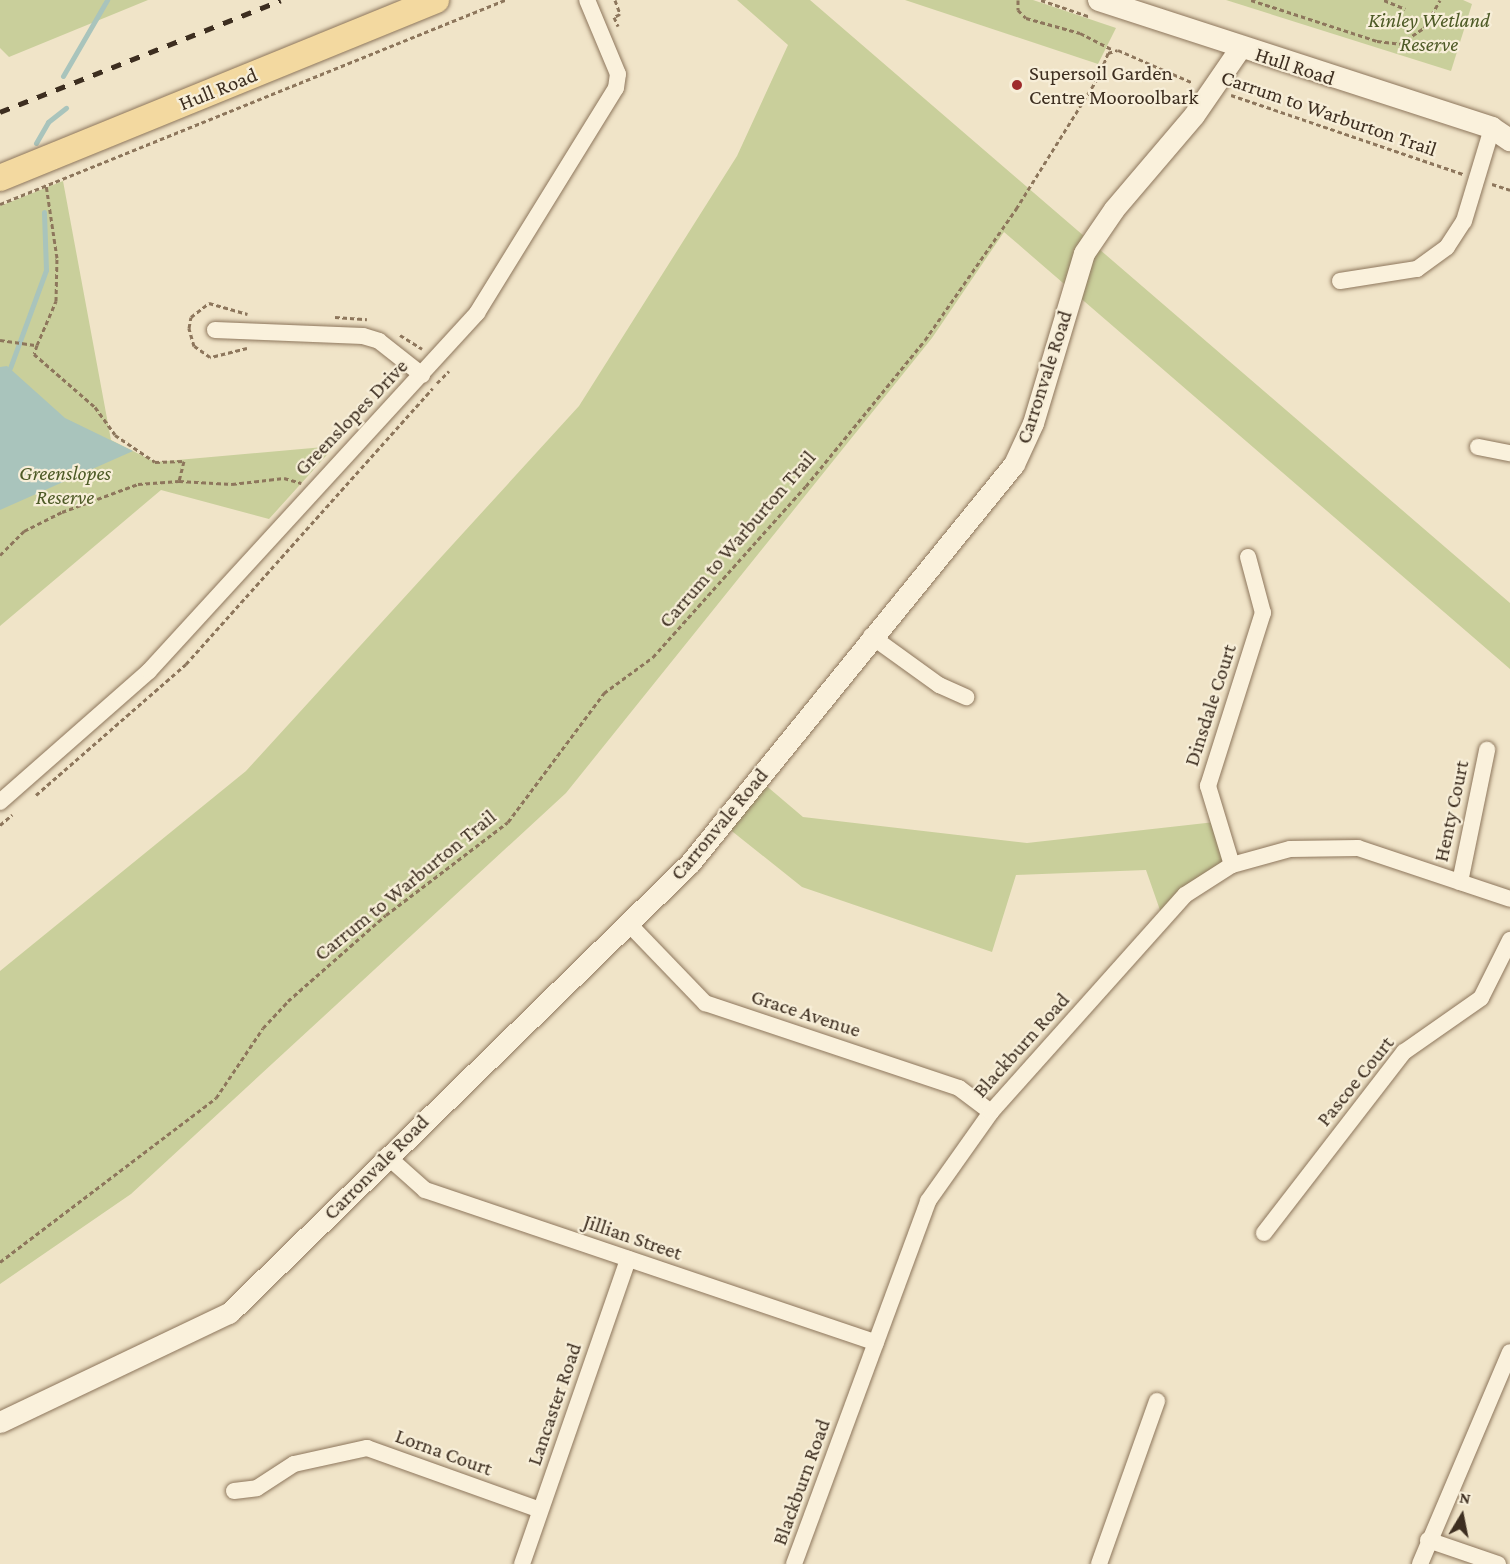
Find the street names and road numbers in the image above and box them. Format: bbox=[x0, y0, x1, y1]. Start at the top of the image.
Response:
street label: Hull Road bbox=[1252, 41, 1338, 91]
street label: Hull Road bbox=[175, 62, 261, 116]
street label: Carrum to Warburton Trail bbox=[1218, 64, 1440, 162]
street label: Carronvale Road bbox=[1011, 307, 1077, 447]
street label: Greenslopes Drive bbox=[289, 353, 413, 481]
street label: Carrum to Warburton Trail bbox=[653, 445, 821, 633]
street label: Dinsdale Court bbox=[1178, 641, 1242, 769]
street label: Henty Court bbox=[1428, 758, 1474, 864]
street label: Carronvale Road bbox=[665, 763, 773, 885]
street label: Carrum to Warburton Trail bbox=[309, 804, 501, 966]
street label: Grace Avenue bbox=[748, 983, 864, 1043]
street label: Blackburn Road bbox=[967, 987, 1075, 1103]
street label: Pascoe Court bbox=[1311, 1031, 1399, 1131]
street label: Carronvale Road bbox=[318, 1109, 434, 1225]
street label: Jillian Street bbox=[580, 1208, 686, 1266]
street label: Lancaster Road bbox=[521, 1339, 587, 1469]
street label: Blackburn Road bbox=[767, 1416, 835, 1548]
street label: Lorna Court bbox=[392, 1423, 496, 1481]

